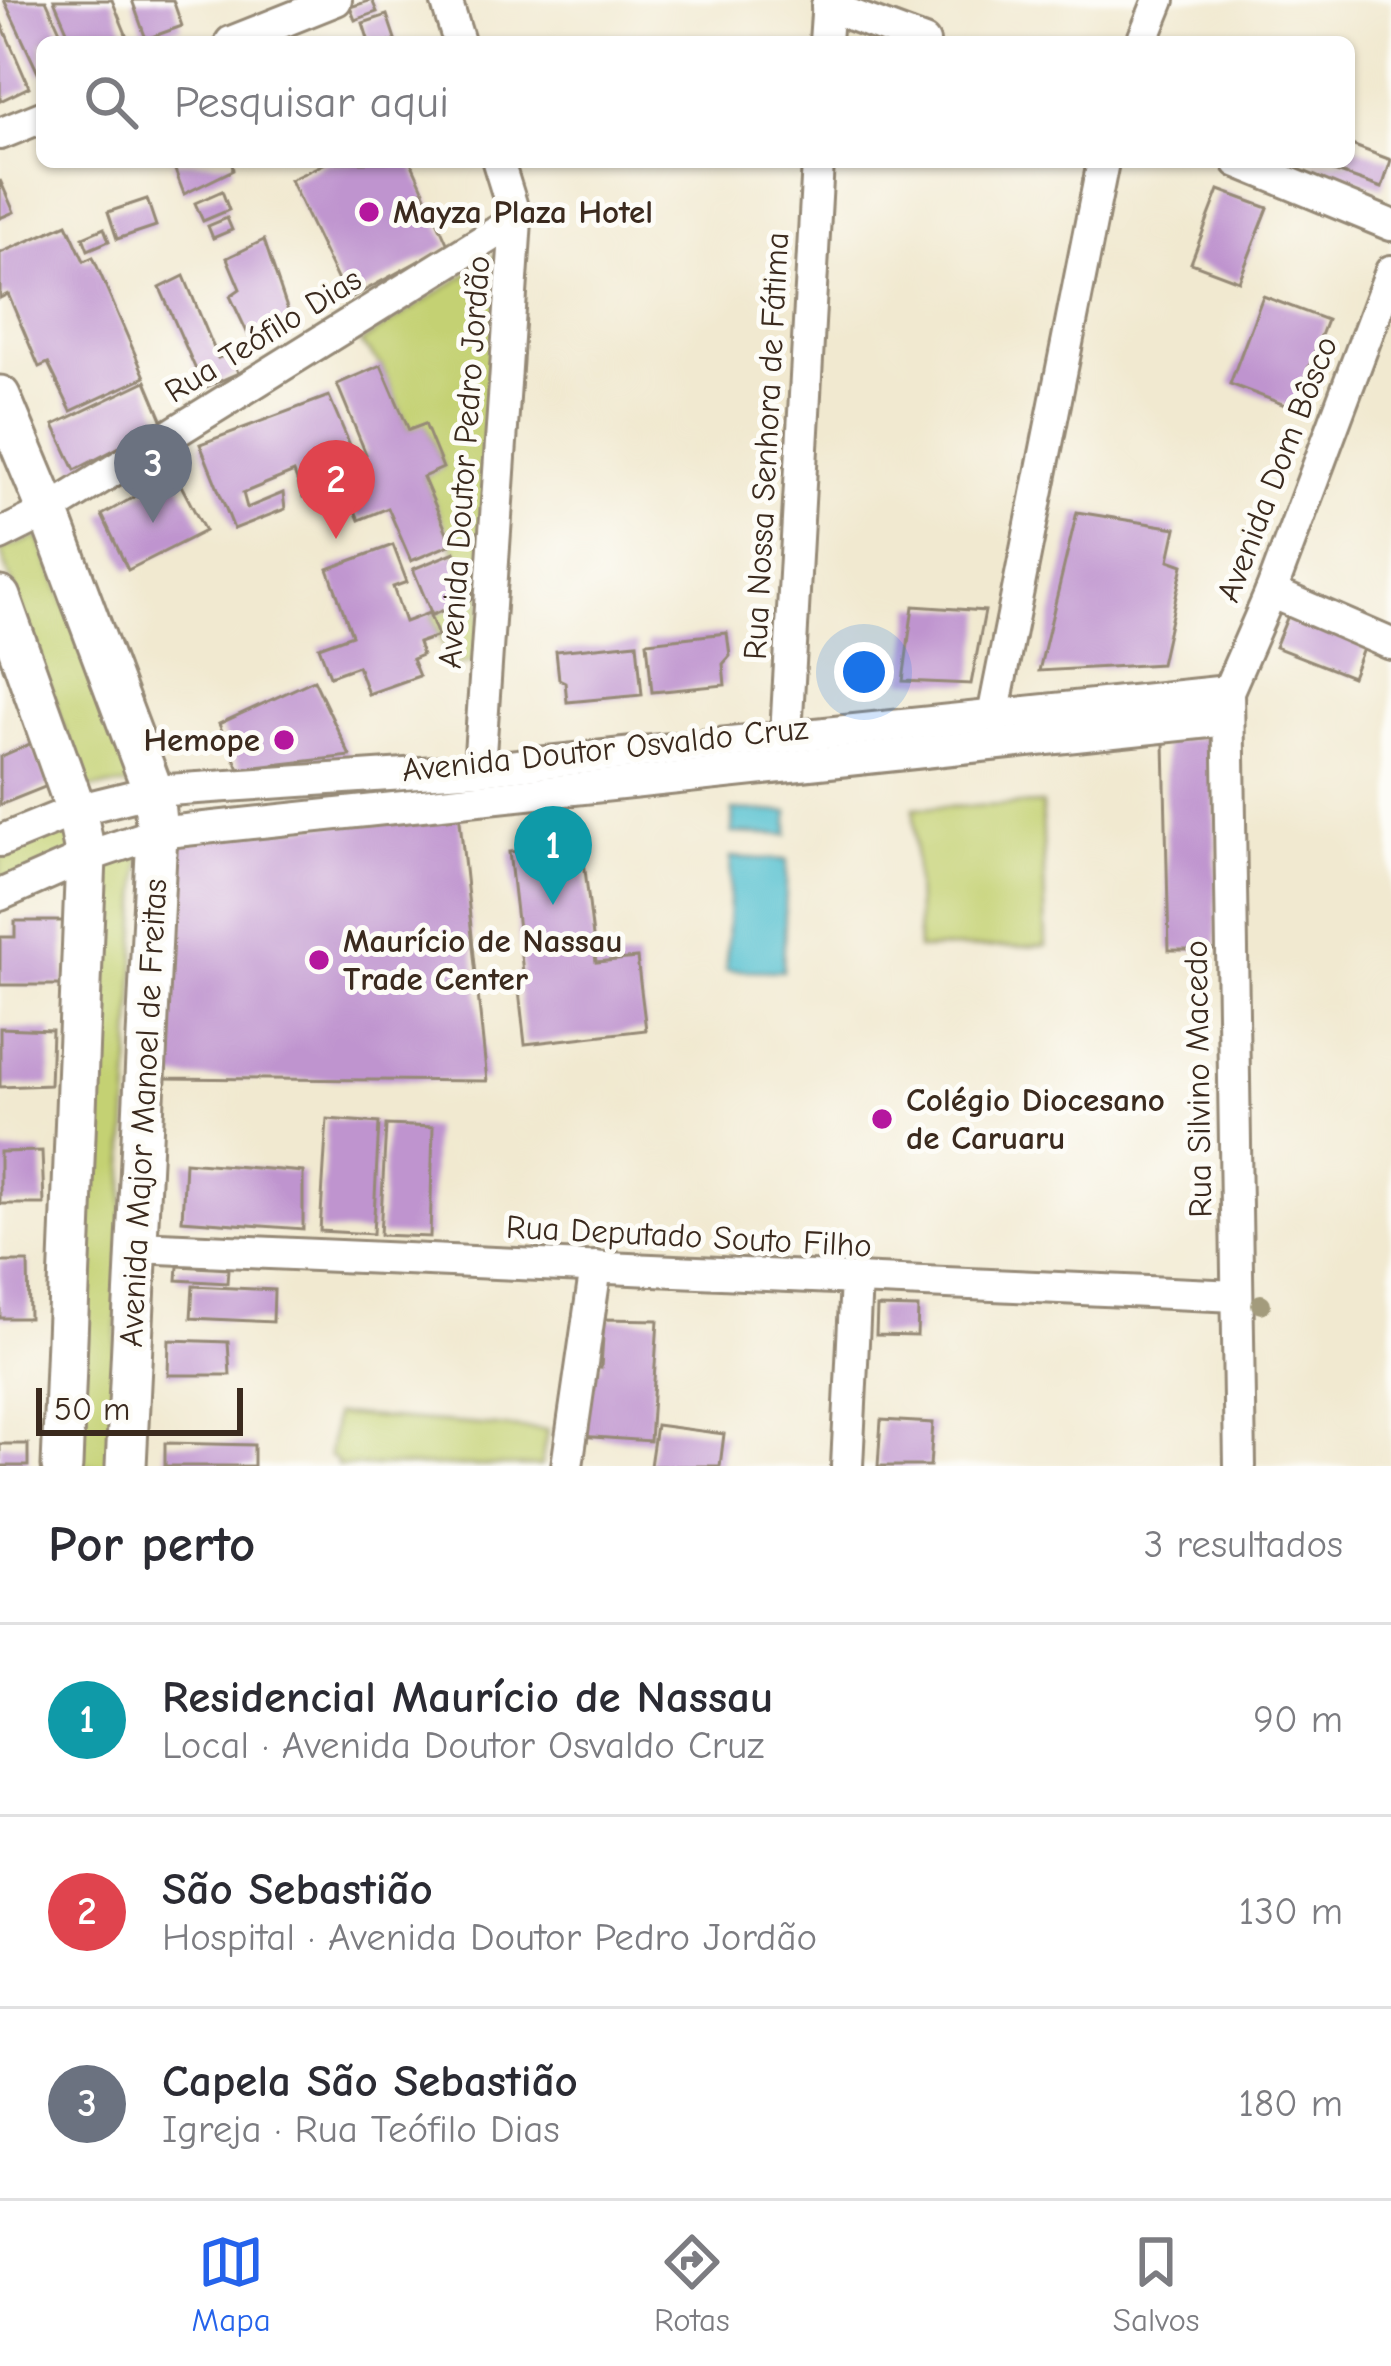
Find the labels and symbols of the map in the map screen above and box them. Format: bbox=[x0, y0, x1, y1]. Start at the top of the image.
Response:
place label: Mayza Plaza Hotel bbox=[393, 193, 653, 231]
marker: Mayza Plaza Hotel bbox=[356, 199, 382, 225]
street label: Rua Nossa Senhora de Fátima bbox=[736, 231, 796, 661]
street label: Avenida Doutor Pedro Jordão bbox=[431, 254, 497, 670]
street label: Rua Teófilo Dias bbox=[158, 259, 368, 411]
street label: Avenida Dom Bôsco bbox=[1209, 331, 1345, 607]
pin: 3 bbox=[114, 424, 192, 523]
pin: 2 bbox=[297, 440, 375, 539]
your location bbox=[834, 642, 894, 702]
street label: Avenida Doutor Osvaldo Cruz bbox=[400, 709, 810, 789]
place label: Hemope bbox=[144, 721, 260, 759]
marker: Hemope bbox=[271, 727, 297, 753]
pin: 1 bbox=[514, 806, 592, 905]
street label: Avenida Major Manoel de Freitas bbox=[112, 878, 174, 1348]
place label: Maurício de Nassau Trade Center bbox=[343, 922, 623, 998]
street label: Rua Silvino Macedo bbox=[1177, 940, 1219, 1218]
marker: Maurício de Nassau Trade Center bbox=[306, 947, 332, 973]
place label: Colégio Diocesano de Caruaru bbox=[906, 1081, 1165, 1157]
marker: Colégio Diocesano de Caruaru bbox=[869, 1106, 895, 1132]
street label: Rua Deputado Souto Filho bbox=[505, 1207, 873, 1265]
scale bar bbox=[36, 1382, 243, 1435]

